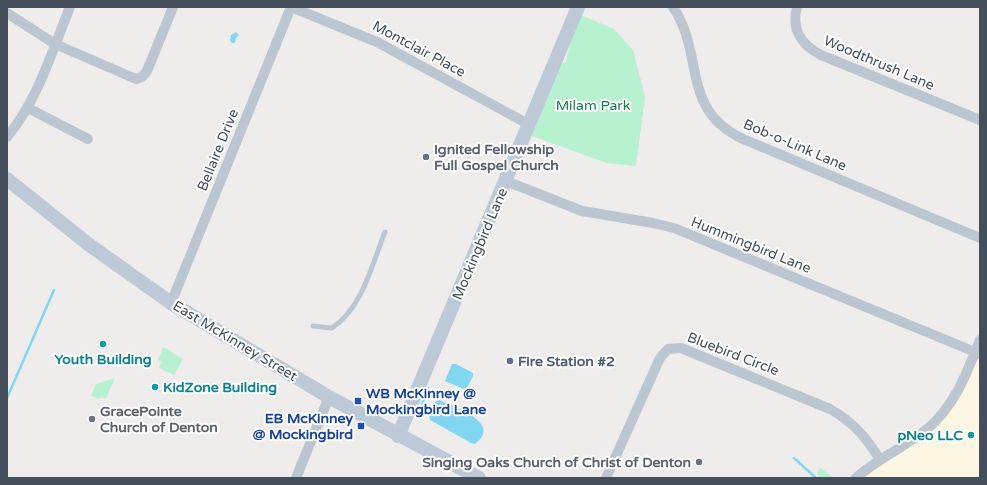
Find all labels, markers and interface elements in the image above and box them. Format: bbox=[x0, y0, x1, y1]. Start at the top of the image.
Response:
street label: Montclair Place bbox=[370, 17, 468, 81]
street label: Woodthrush Lane bbox=[821, 32, 937, 94]
park label: Milam Park bbox=[556, 97, 631, 114]
street label: Bellaire Drive bbox=[194, 106, 242, 194]
street label: Bob-o-Link Lane bbox=[741, 116, 849, 174]
place label: Ignited Fellowship Full Gospel Church bbox=[434, 141, 559, 174]
marker: Ignited Fellowship Full Gospel Church bbox=[421, 152, 431, 162]
street label: Mockingbird Lane bbox=[449, 185, 511, 303]
street label: Hummingbird Lane bbox=[689, 213, 813, 277]
street label: East McKinney Street bbox=[170, 297, 301, 385]
street label: Bluebird Circle bbox=[685, 329, 781, 379]
marker: Youth Building bbox=[98, 339, 108, 349]
place label: Youth Building bbox=[54, 351, 152, 368]
place label: Fire Station #2 bbox=[518, 353, 615, 370]
marker: Fire Station #2 bbox=[505, 356, 515, 366]
place label: KidZone Building bbox=[163, 379, 277, 396]
marker: KidZone Building bbox=[150, 382, 160, 392]
place label: WB McKinney @ Mockingbird Lane bbox=[366, 385, 486, 418]
marker: WB McKinney @ Mockingbird Lane bbox=[353, 396, 363, 406]
place label: GracePointe Church of Denton bbox=[100, 403, 218, 436]
place label: EB McKinney @ Mockingbird bbox=[253, 410, 353, 443]
marker: GracePointe Church of Denton bbox=[87, 414, 97, 424]
marker: EB McKinney @ Mockingbird bbox=[356, 421, 366, 431]
place label: pNeo LLC bbox=[897, 427, 963, 444]
marker: pNeo LLC bbox=[966, 430, 976, 440]
place label: Singing Oaks Church of Christ of Denton bbox=[422, 454, 691, 471]
marker: Singing Oaks Church of Christ of Denton bbox=[694, 457, 704, 467]

